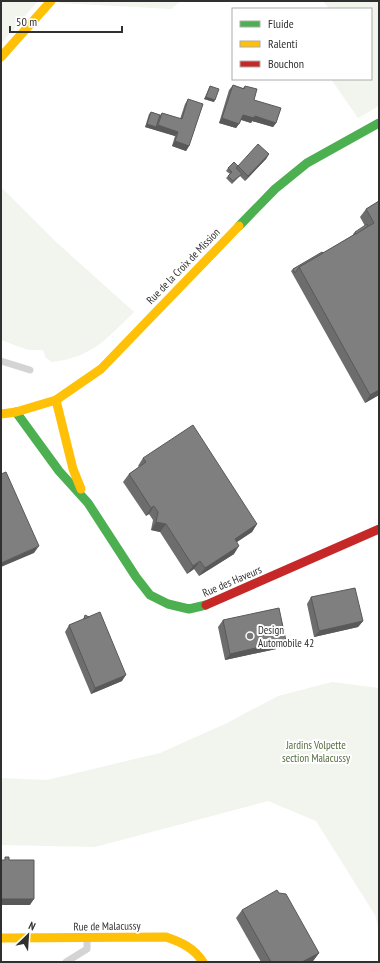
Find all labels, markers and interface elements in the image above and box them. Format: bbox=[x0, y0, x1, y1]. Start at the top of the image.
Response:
scale bar bbox=[10, 8, 122, 34]
legend bbox=[232, 8, 372, 80]
text: 50 m bbox=[16, 14, 37, 29]
text: Fluide bbox=[268, 16, 294, 31]
text: Ralenti bbox=[268, 36, 297, 51]
text: Bouchon bbox=[268, 56, 304, 71]
street label: Rue de la Croix de Mission bbox=[143, 225, 223, 307]
street label: Rue des Haveurs bbox=[200, 562, 264, 600]
place label: Design Automobile 42 bbox=[258, 623, 314, 650]
marker: Design Automobile 42 bbox=[245, 631, 255, 641]
park label: Jardins Volpette section Malacussy bbox=[282, 738, 351, 765]
north arrow bbox=[8, 915, 48, 955]
text: N bbox=[27, 918, 38, 934]
street label: Rue de Malacussy bbox=[73, 918, 142, 934]

